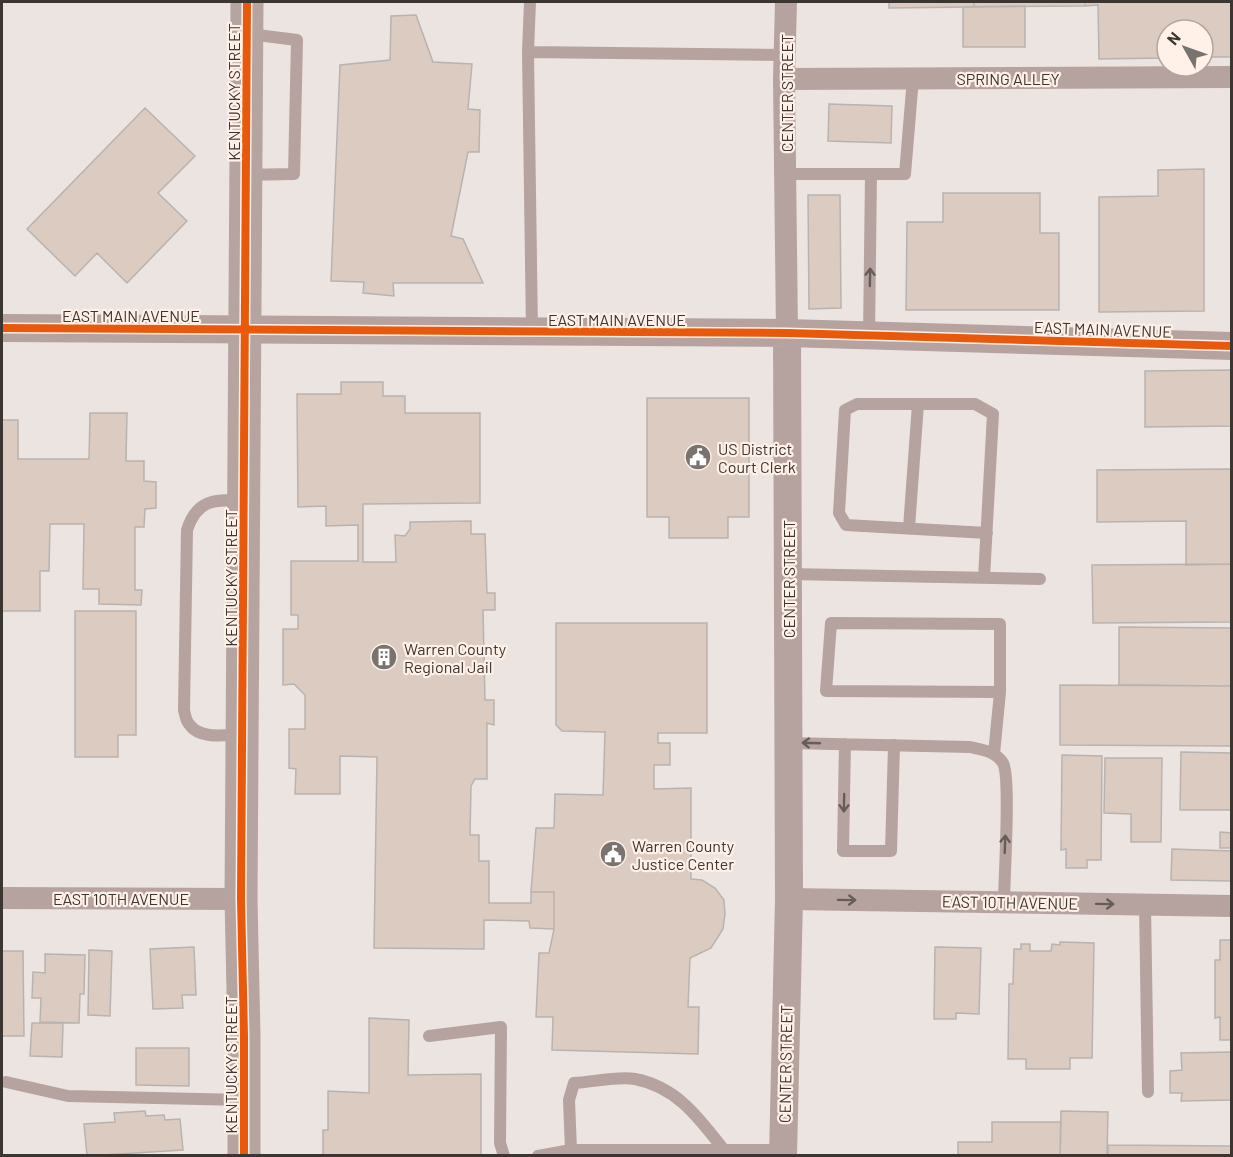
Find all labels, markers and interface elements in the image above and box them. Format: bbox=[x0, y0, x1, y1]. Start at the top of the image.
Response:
north arrow bbox=[1155, 18, 1215, 78]
street label: KENTUCKY STREET bbox=[224, 23, 243, 161]
text: N bbox=[1162, 28, 1184, 48]
street label: CENTER STREET bbox=[777, 34, 796, 152]
street label: SPRING ALLEY bbox=[956, 69, 1060, 88]
one-way arrow bbox=[864, 268, 875, 288]
street label: EAST MAIN AVENUE bbox=[62, 306, 200, 325]
street label: EAST MAIN AVENUE bbox=[548, 310, 686, 329]
street label: EAST MAIN AVENUE bbox=[1034, 317, 1172, 341]
place label: US District Court Clerk bbox=[718, 439, 796, 476]
public building icon: US District Court Clerk bbox=[683, 442, 713, 472]
street label: KENTUCKY STREET bbox=[221, 509, 240, 647]
street label: CENTER STREET bbox=[779, 520, 798, 638]
place label: Warren County Regional Jail bbox=[404, 639, 507, 676]
building icon: Warren County Regional Jail bbox=[369, 642, 399, 672]
one-way arrow bbox=[801, 738, 821, 749]
one-way arrow bbox=[838, 792, 850, 812]
one-way arrow bbox=[999, 834, 1011, 854]
place label: Warren County Justice Center bbox=[632, 836, 735, 873]
public building icon: Warren County Justice Center bbox=[598, 839, 628, 869]
street label: EAST 10TH AVENUE bbox=[53, 889, 189, 908]
street label: EAST 10TH AVENUE bbox=[942, 891, 1078, 913]
one-way arrow bbox=[837, 894, 857, 906]
one-way arrow bbox=[1095, 898, 1115, 910]
street label: KENTUCKY STREET bbox=[221, 996, 240, 1134]
street label: CENTER STREET bbox=[774, 1005, 796, 1123]

